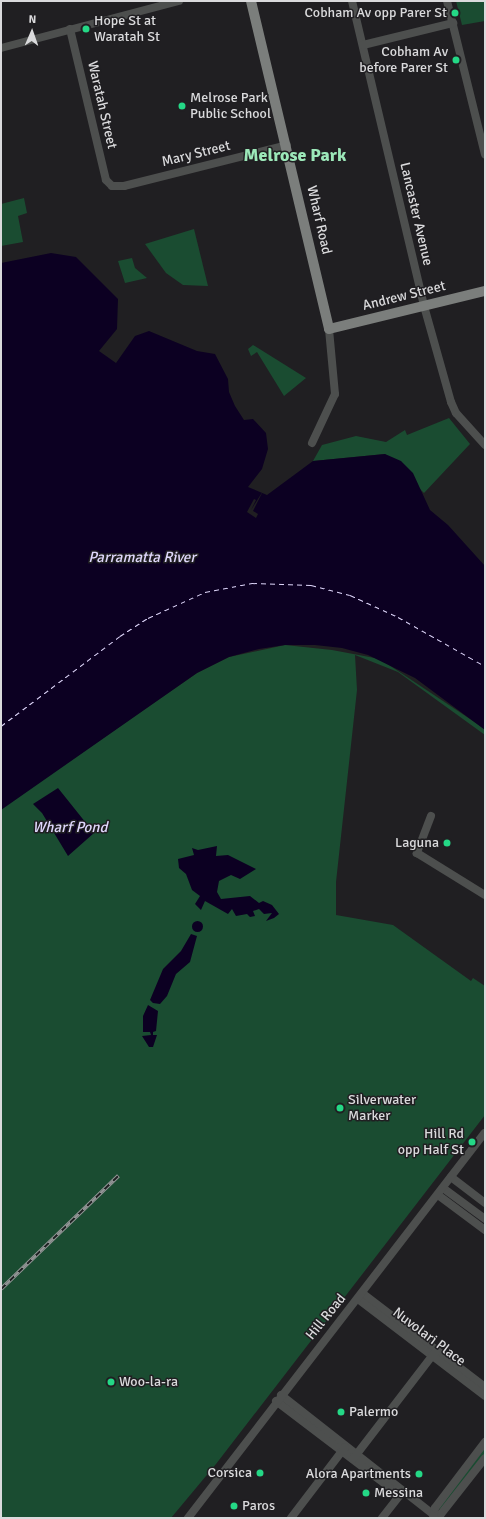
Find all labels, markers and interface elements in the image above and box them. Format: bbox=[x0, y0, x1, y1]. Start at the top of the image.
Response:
place label: Cobham Av opp Parer St bbox=[305, 5, 447, 21]
marker: Cobham Av opp Parer St bbox=[450, 8, 460, 18]
north arrow bbox=[12, 12, 52, 52]
text: N bbox=[28, 13, 36, 26]
place label: Hope St at Waratah St bbox=[94, 13, 160, 46]
marker: Hope St at Waratah St bbox=[81, 24, 91, 34]
place label: Cobham Av before Parer St bbox=[359, 44, 448, 76]
marker: Cobham Av before Parer St bbox=[451, 55, 461, 65]
street label: Waratah Street bbox=[84, 59, 120, 151]
place label: Melrose Park Public School bbox=[190, 90, 271, 122]
marker: Melrose Park Public School bbox=[177, 101, 187, 111]
street label: Mary Street bbox=[160, 137, 232, 171]
district label: Melrose Park bbox=[244, 144, 346, 166]
street label: Lancaster Avenue bbox=[396, 161, 436, 267]
street label: Wharf Road bbox=[303, 184, 335, 256]
street label: Andrew Street bbox=[361, 278, 447, 314]
water label: Parramatta River bbox=[88, 549, 196, 567]
water label: Wharf Pond bbox=[33, 819, 107, 837]
place label: Laguna bbox=[395, 835, 439, 851]
marker: Laguna bbox=[442, 838, 452, 848]
place label: Silverwater Marker bbox=[348, 1092, 416, 1124]
marker: Silverwater Marker bbox=[335, 1103, 345, 1113]
place label: Hill Rd opp Half St bbox=[398, 1126, 464, 1158]
marker: Hill Rd opp Half St bbox=[467, 1137, 477, 1147]
street label: Hill Road bbox=[302, 1291, 350, 1343]
street label: Nuvolari Place bbox=[389, 1304, 469, 1370]
place label: Woo-la-ra bbox=[119, 1374, 178, 1390]
marker: Woo-la-ra bbox=[106, 1377, 116, 1387]
place label: Palermo bbox=[349, 1404, 398, 1420]
marker: Palermo bbox=[336, 1407, 346, 1417]
place label: Corsica bbox=[208, 1465, 252, 1481]
place label: Alora Apartments bbox=[306, 1466, 411, 1482]
marker: Corsica bbox=[255, 1468, 265, 1478]
marker: Alora Apartments bbox=[414, 1469, 424, 1479]
place label: Messina bbox=[374, 1485, 423, 1501]
marker: Messina bbox=[361, 1488, 371, 1498]
place label: Paros bbox=[242, 1498, 275, 1514]
marker: Paros bbox=[229, 1501, 239, 1511]

